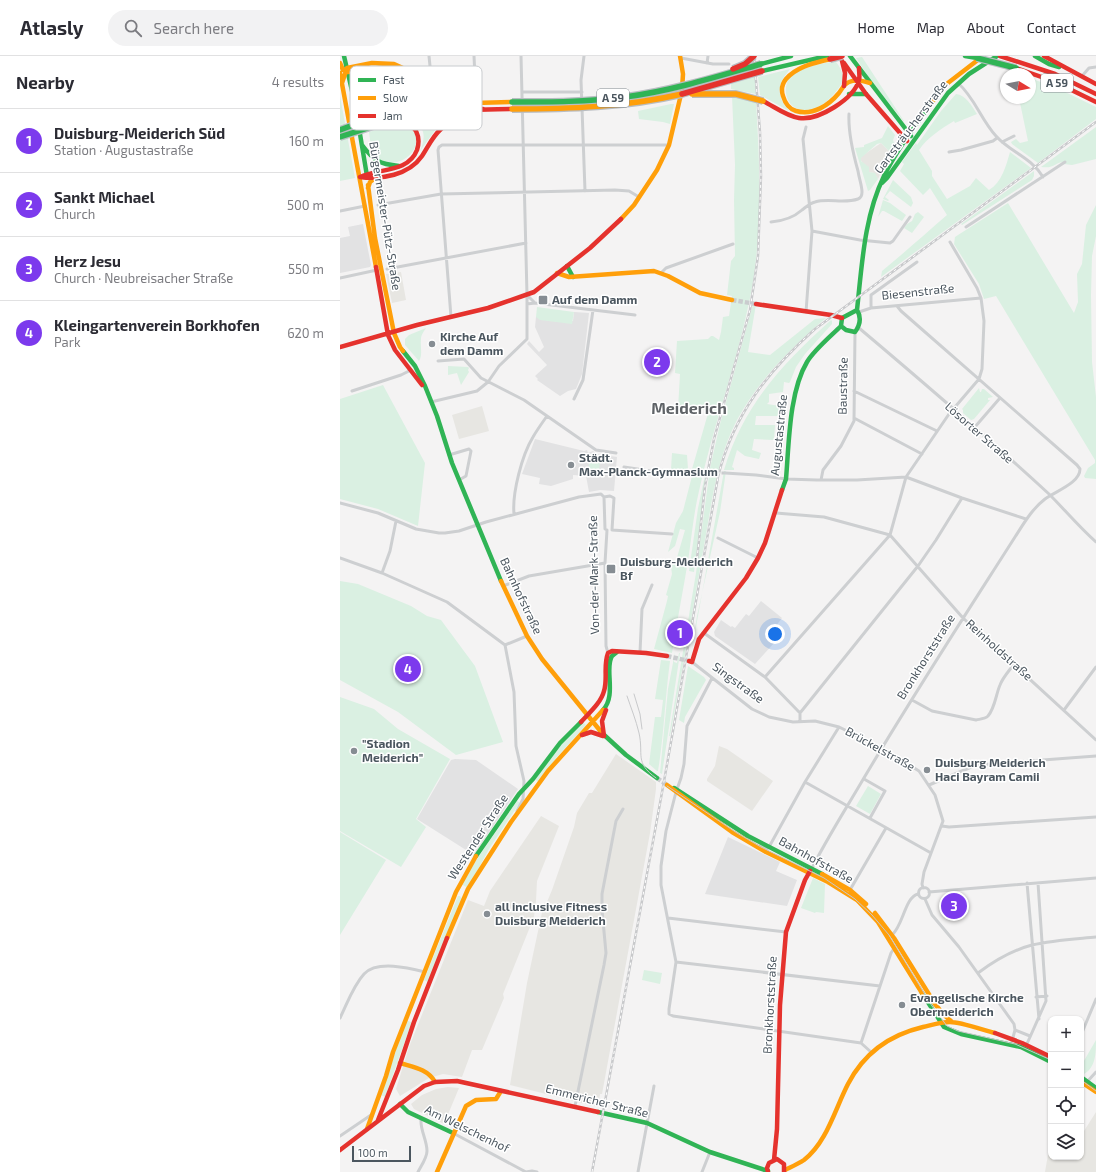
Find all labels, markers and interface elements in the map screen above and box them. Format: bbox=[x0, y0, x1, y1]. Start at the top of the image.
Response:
search box bbox=[108, 10, 388, 46]
text: Atlasly bbox=[20, 16, 84, 39]
icon: search bbox=[122, 17, 144, 39]
text: Search here bbox=[154, 19, 234, 37]
text: Home bbox=[858, 19, 895, 36]
text: Map bbox=[917, 19, 945, 36]
text: About bbox=[967, 19, 1005, 36]
text: Contact bbox=[1027, 19, 1076, 36]
legend bbox=[350, 66, 482, 130]
north arrow bbox=[1000, 68, 1036, 104]
text: Nearby bbox=[16, 72, 74, 92]
text: Fast bbox=[383, 73, 405, 86]
text: 4 results bbox=[272, 74, 324, 90]
road number: A 59 bbox=[1041, 74, 1073, 92]
street label: Gartsträucherstraße bbox=[871, 77, 950, 176]
road number: A 59 bbox=[597, 89, 629, 107]
text: Slow bbox=[383, 91, 408, 104]
text: Jam bbox=[383, 109, 402, 122]
text: Duisburg-Meiderich Süd bbox=[54, 124, 225, 142]
text: 1 bbox=[26, 133, 32, 149]
text: 160 m bbox=[289, 133, 324, 149]
street label: Bürgermeister-Pütz-Straße bbox=[367, 140, 405, 291]
text: Station · Augustastraße bbox=[54, 142, 194, 158]
text: Sankt Michael bbox=[54, 188, 155, 206]
text: 2 bbox=[25, 197, 33, 213]
text: 500 m bbox=[287, 197, 324, 213]
text: Church bbox=[54, 206, 95, 222]
text: Herz Jesu bbox=[54, 252, 121, 270]
text: 3 bbox=[25, 261, 33, 277]
text: 550 m bbox=[288, 261, 324, 277]
text: Church · Neubreisacher Straße bbox=[54, 270, 233, 286]
street label: Biesenstraße bbox=[881, 280, 955, 302]
place label: Auf dem Damm bbox=[552, 292, 637, 306]
marker: Auf dem Damm bbox=[537, 294, 549, 306]
text: Kleingartenverein Borkhofen bbox=[54, 316, 260, 334]
text: 4 bbox=[25, 325, 33, 341]
text: 620 m bbox=[287, 325, 324, 341]
place label: Kirche Auf dem Damm bbox=[440, 329, 503, 357]
text: Park bbox=[54, 334, 81, 350]
marker: Kirche Auf dem Damm bbox=[427, 339, 437, 349]
pin: 2 bbox=[644, 347, 670, 377]
street label: Baustraße bbox=[834, 357, 850, 415]
street label: Augustastraße bbox=[767, 394, 789, 476]
district label: Meiderich bbox=[651, 398, 727, 417]
street label: Lösorter Straße bbox=[943, 399, 1017, 466]
place label: Städt. Max-Planck-Gymnasium bbox=[579, 450, 718, 479]
marker: Städt. Max-Planck-Gymnasium bbox=[566, 460, 576, 470]
street label: Von-der-Mark-Straße bbox=[585, 515, 601, 635]
place label: Duisburg-Meiderich Bf bbox=[620, 554, 733, 582]
street label: Bahnhofstraße bbox=[498, 555, 546, 636]
marker: Duisburg-Meiderich Bf bbox=[605, 563, 617, 575]
street label: Bronkhorststraße bbox=[893, 611, 957, 702]
street label: Reinholdstraße bbox=[964, 616, 1036, 683]
pin: 1 bbox=[667, 618, 693, 648]
your location bbox=[765, 624, 785, 644]
pin: 4 bbox=[395, 654, 421, 684]
street label: Singstraße bbox=[710, 659, 767, 705]
street label: Brückelstraße bbox=[843, 723, 918, 773]
place label: "Stadion Meiderich" bbox=[362, 736, 423, 764]
marker: "Stadion Meiderich" bbox=[349, 746, 359, 756]
place label: Duisburg Meiderich Haci Bayram Camii bbox=[935, 755, 1046, 784]
marker: Duisburg Meiderich Haci Bayram Camii bbox=[922, 765, 932, 775]
street label: Westender Straße bbox=[444, 791, 510, 882]
street label: Bahnhofstraße bbox=[777, 833, 856, 885]
pin: 3 bbox=[941, 891, 967, 921]
place label: all inclusive Fitness Duisburg Meiderich bbox=[495, 899, 607, 927]
marker: all inclusive Fitness Duisburg Meiderich bbox=[482, 909, 492, 919]
street label: Bronkhorststraße bbox=[759, 956, 779, 1054]
place label: Evangelische Kirche Obermeiderich bbox=[910, 990, 1024, 1018]
marker: Evangelische Kirche Obermeiderich bbox=[897, 1000, 907, 1010]
map controls bbox=[1048, 1016, 1084, 1160]
button: + bbox=[1048, 1016, 1084, 1052]
button: − bbox=[1048, 1052, 1084, 1088]
street label: Emmericher Straße bbox=[544, 1080, 650, 1120]
button: locate bbox=[1048, 1088, 1084, 1124]
street label: Am Welschenhof bbox=[423, 1102, 512, 1155]
button: layers bbox=[1048, 1124, 1084, 1160]
scale bar bbox=[352, 1144, 411, 1163]
text: 100 m bbox=[358, 1146, 388, 1159]

